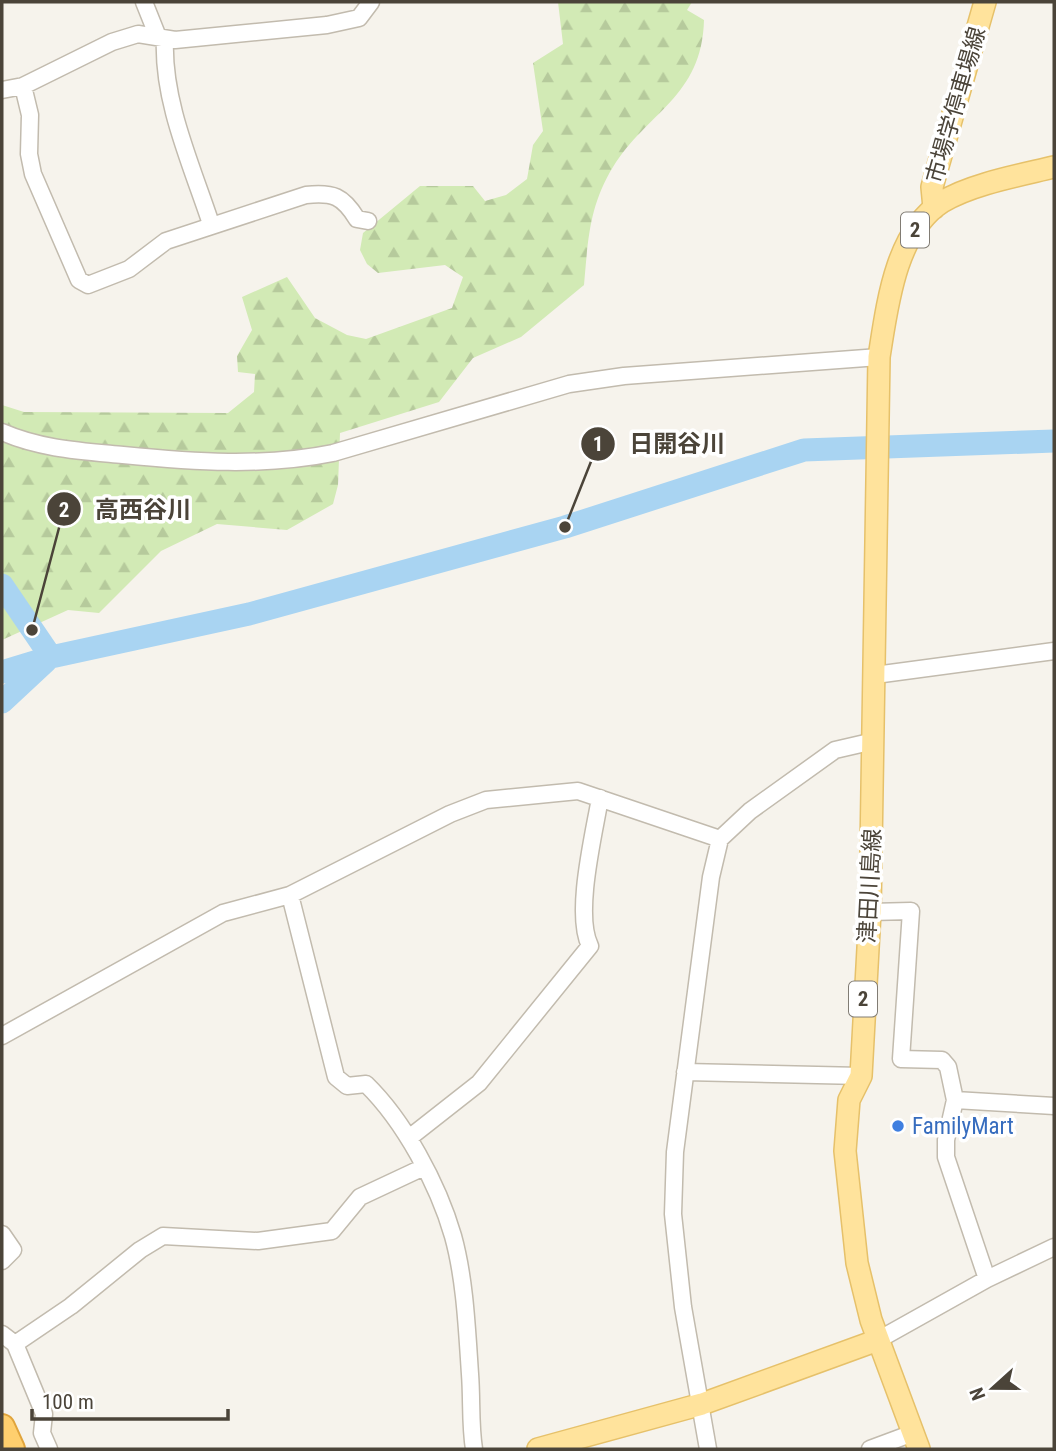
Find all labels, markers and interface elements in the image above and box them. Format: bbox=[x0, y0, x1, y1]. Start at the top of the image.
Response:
street label: 市場学停車場線 bbox=[921, 24, 991, 186]
road number: 2 bbox=[901, 212, 929, 247]
callout: 日開谷川 bbox=[580, 422, 739, 467]
text: 日開谷川 bbox=[629, 430, 725, 458]
text: 1 bbox=[593, 432, 603, 456]
callout: 高西谷川 bbox=[46, 487, 205, 532]
text: 高西谷川 bbox=[95, 496, 191, 524]
text: 2 bbox=[59, 498, 69, 522]
street label: 津田川島線 bbox=[854, 828, 886, 944]
road number: 2 bbox=[849, 982, 877, 1016]
place label: FamilyMart bbox=[912, 1113, 1014, 1140]
marker: FamilyMart bbox=[890, 1118, 906, 1134]
north arrow bbox=[958, 1353, 1028, 1423]
scale bar bbox=[32, 1378, 228, 1422]
text: N bbox=[965, 1384, 990, 1403]
text: 100 m bbox=[42, 1390, 94, 1414]

